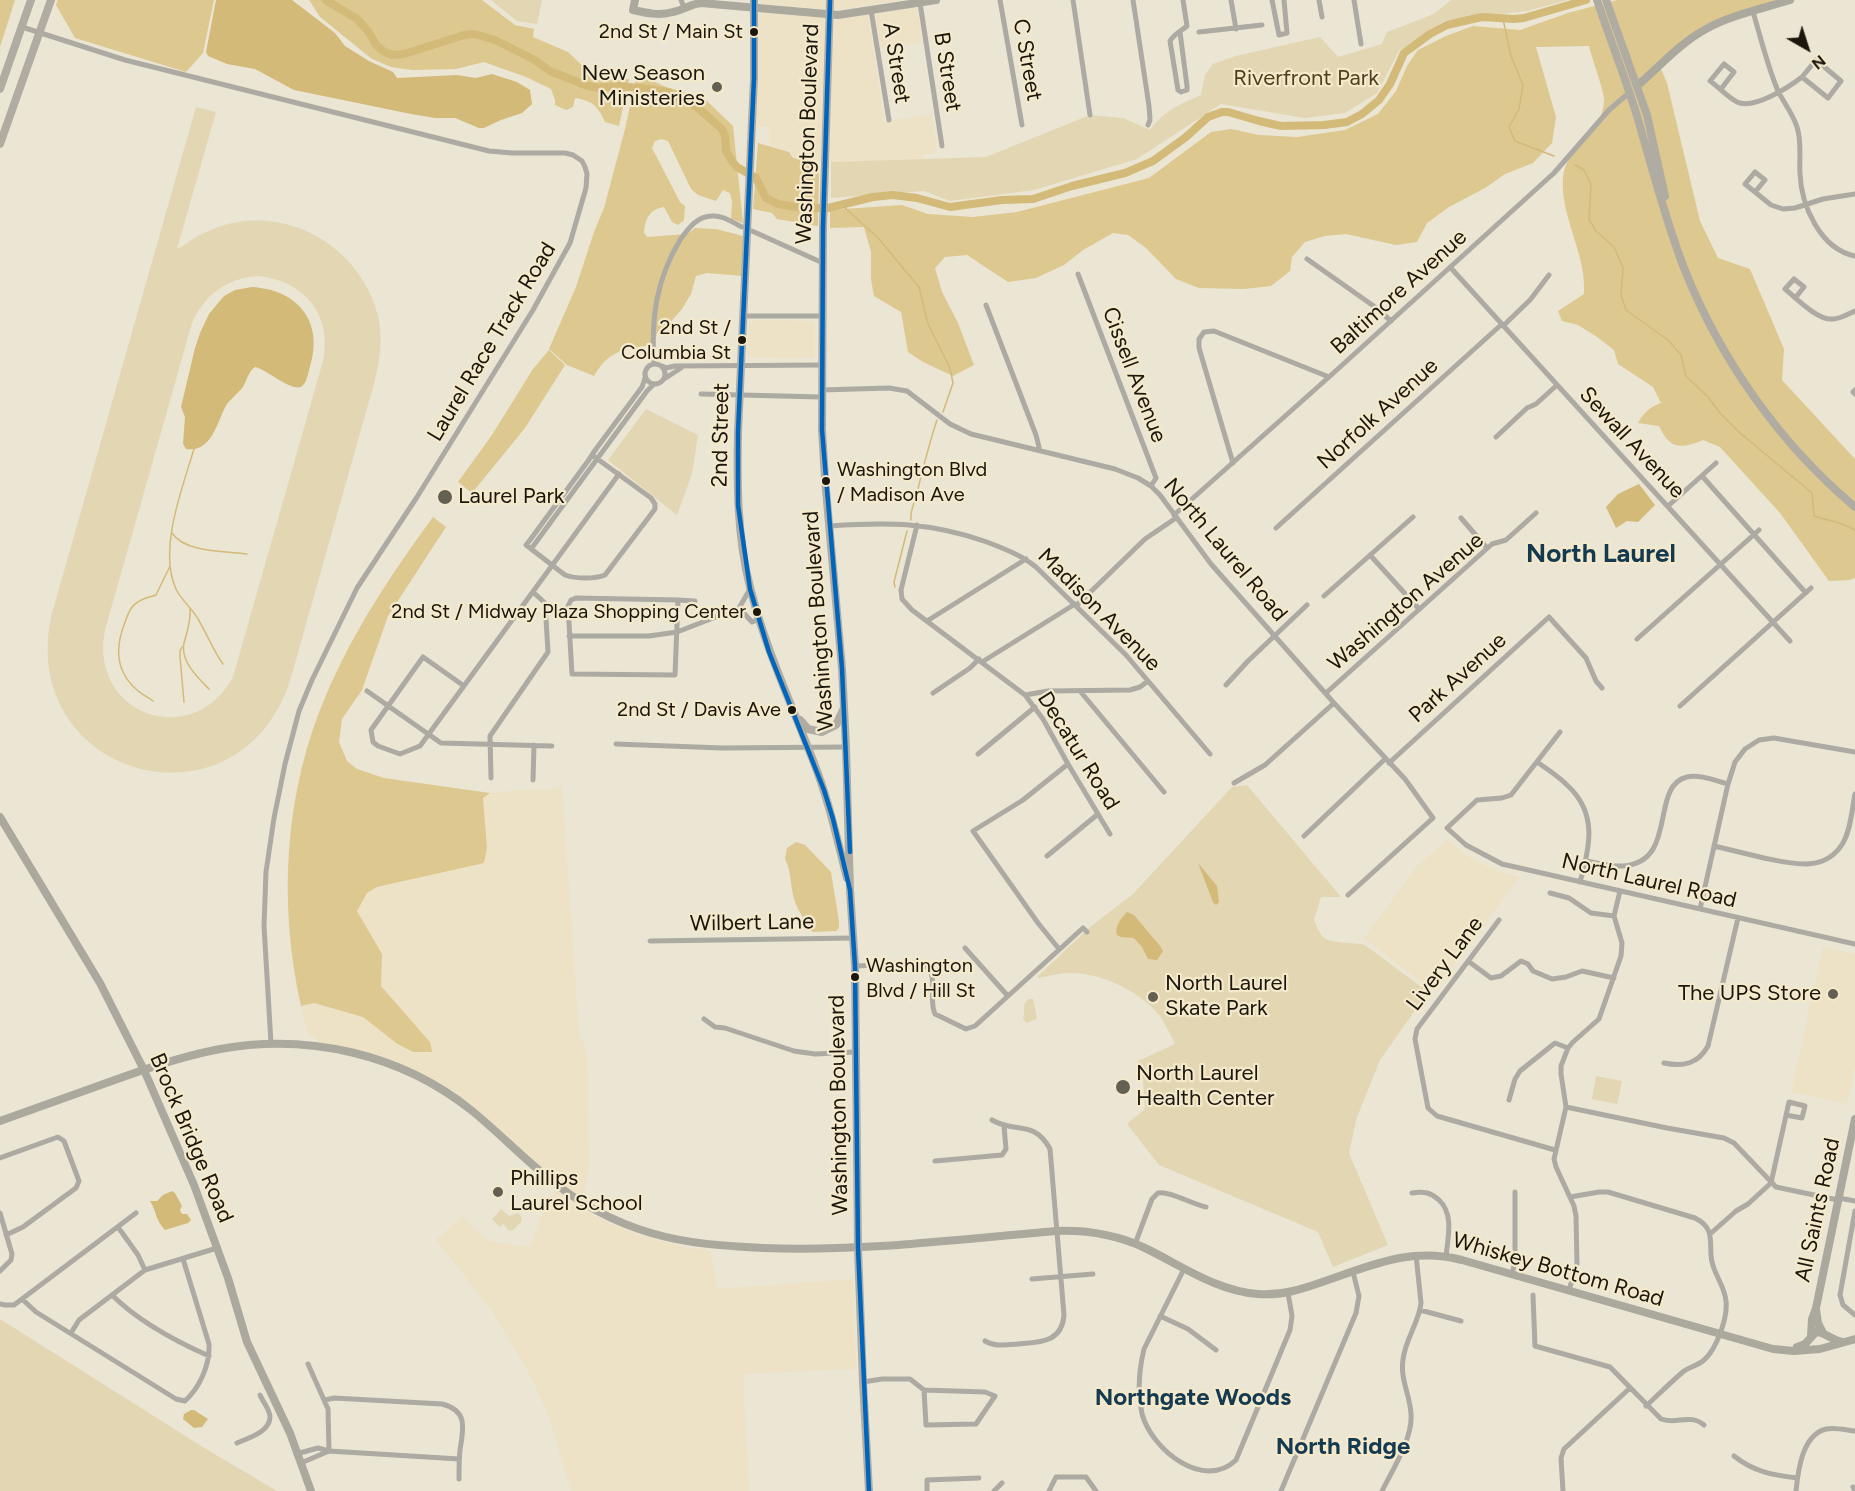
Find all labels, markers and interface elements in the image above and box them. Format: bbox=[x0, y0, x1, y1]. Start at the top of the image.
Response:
street label: C Street bbox=[1007, 17, 1047, 103]
north arrow bbox=[1777, 18, 1837, 78]
place label: 2nd St / Main St bbox=[599, 20, 743, 44]
street label: A Street bbox=[877, 20, 915, 106]
street label: Washington Boulevard bbox=[791, 23, 825, 245]
marker: 2nd St / Main St bbox=[748, 26, 760, 38]
street label: B Street bbox=[928, 30, 966, 114]
text: N bbox=[1808, 51, 1829, 74]
place label: New Season Ministeries bbox=[582, 61, 705, 112]
park label: Riverfront Park bbox=[1233, 66, 1379, 92]
marker: New Season Ministeries bbox=[710, 80, 724, 94]
street label: Baltimore Avenue bbox=[1326, 224, 1472, 360]
street label: Laurel Race Track Road bbox=[422, 238, 562, 446]
street label: Cissell Avenue bbox=[1096, 304, 1172, 446]
place label: 2nd St / Columbia St bbox=[621, 316, 731, 363]
marker: 2nd St / Columbia St bbox=[736, 334, 748, 346]
street label: Norfolk Avenue bbox=[1312, 353, 1444, 475]
street label: Sewall Avenue bbox=[1574, 382, 1690, 504]
street label: 2nd Street bbox=[707, 383, 735, 487]
place label: Washington Blvd / Madison Ave bbox=[837, 458, 987, 505]
street label: North Laurel Road bbox=[1158, 473, 1292, 627]
marker: Washington Blvd / Madison Ave bbox=[820, 475, 832, 487]
place label: Laurel Park bbox=[458, 484, 565, 510]
marker: Laurel Park bbox=[436, 488, 454, 506]
street label: Washington Boulevard bbox=[798, 510, 840, 732]
street label: Washington Avenue bbox=[1323, 527, 1489, 677]
district label: North Laurel bbox=[1526, 538, 1676, 570]
street label: Madison Avenue bbox=[1032, 543, 1166, 677]
place label: 2nd St / Midway Plaza Shopping Center bbox=[391, 600, 746, 624]
marker: 2nd St / Midway Plaza Shopping Center bbox=[751, 606, 763, 618]
street label: Park Avenue bbox=[1404, 627, 1512, 729]
street label: Decatur Road bbox=[1031, 687, 1125, 815]
place label: 2nd St / Davis Ave bbox=[617, 698, 781, 722]
marker: 2nd St / Davis Ave bbox=[786, 704, 798, 716]
street label: North Laurel Road bbox=[1559, 848, 1739, 914]
street label: Wilbert Lane bbox=[690, 909, 814, 937]
street label: Livery Lane bbox=[1401, 912, 1489, 1016]
place label: Washington Blvd / Hill St bbox=[866, 954, 975, 1001]
marker: Washington Blvd / Hill St bbox=[849, 971, 861, 983]
place label: North Laurel Skate Park bbox=[1165, 971, 1287, 1022]
place label: The UPS Store bbox=[1678, 981, 1821, 1007]
marker: The UPS Store bbox=[1826, 987, 1840, 1001]
marker: North Laurel Skate Park bbox=[1146, 990, 1160, 1004]
street label: Washington Boulevard bbox=[824, 994, 854, 1216]
street label: Brock Bridge Road bbox=[143, 1049, 239, 1227]
place label: North Laurel Health Center bbox=[1136, 1061, 1274, 1112]
marker: North Laurel Health Center bbox=[1114, 1078, 1132, 1096]
street label: All Saints Road bbox=[1790, 1135, 1846, 1285]
place label: Phillips Laurel School bbox=[510, 1166, 643, 1218]
marker: Phillips Laurel School bbox=[491, 1185, 505, 1199]
street label: Whiskey Bottom Road bbox=[1449, 1227, 1667, 1313]
district label: Northgate Woods bbox=[1095, 1384, 1291, 1412]
district label: North Ridge bbox=[1276, 1433, 1410, 1461]

